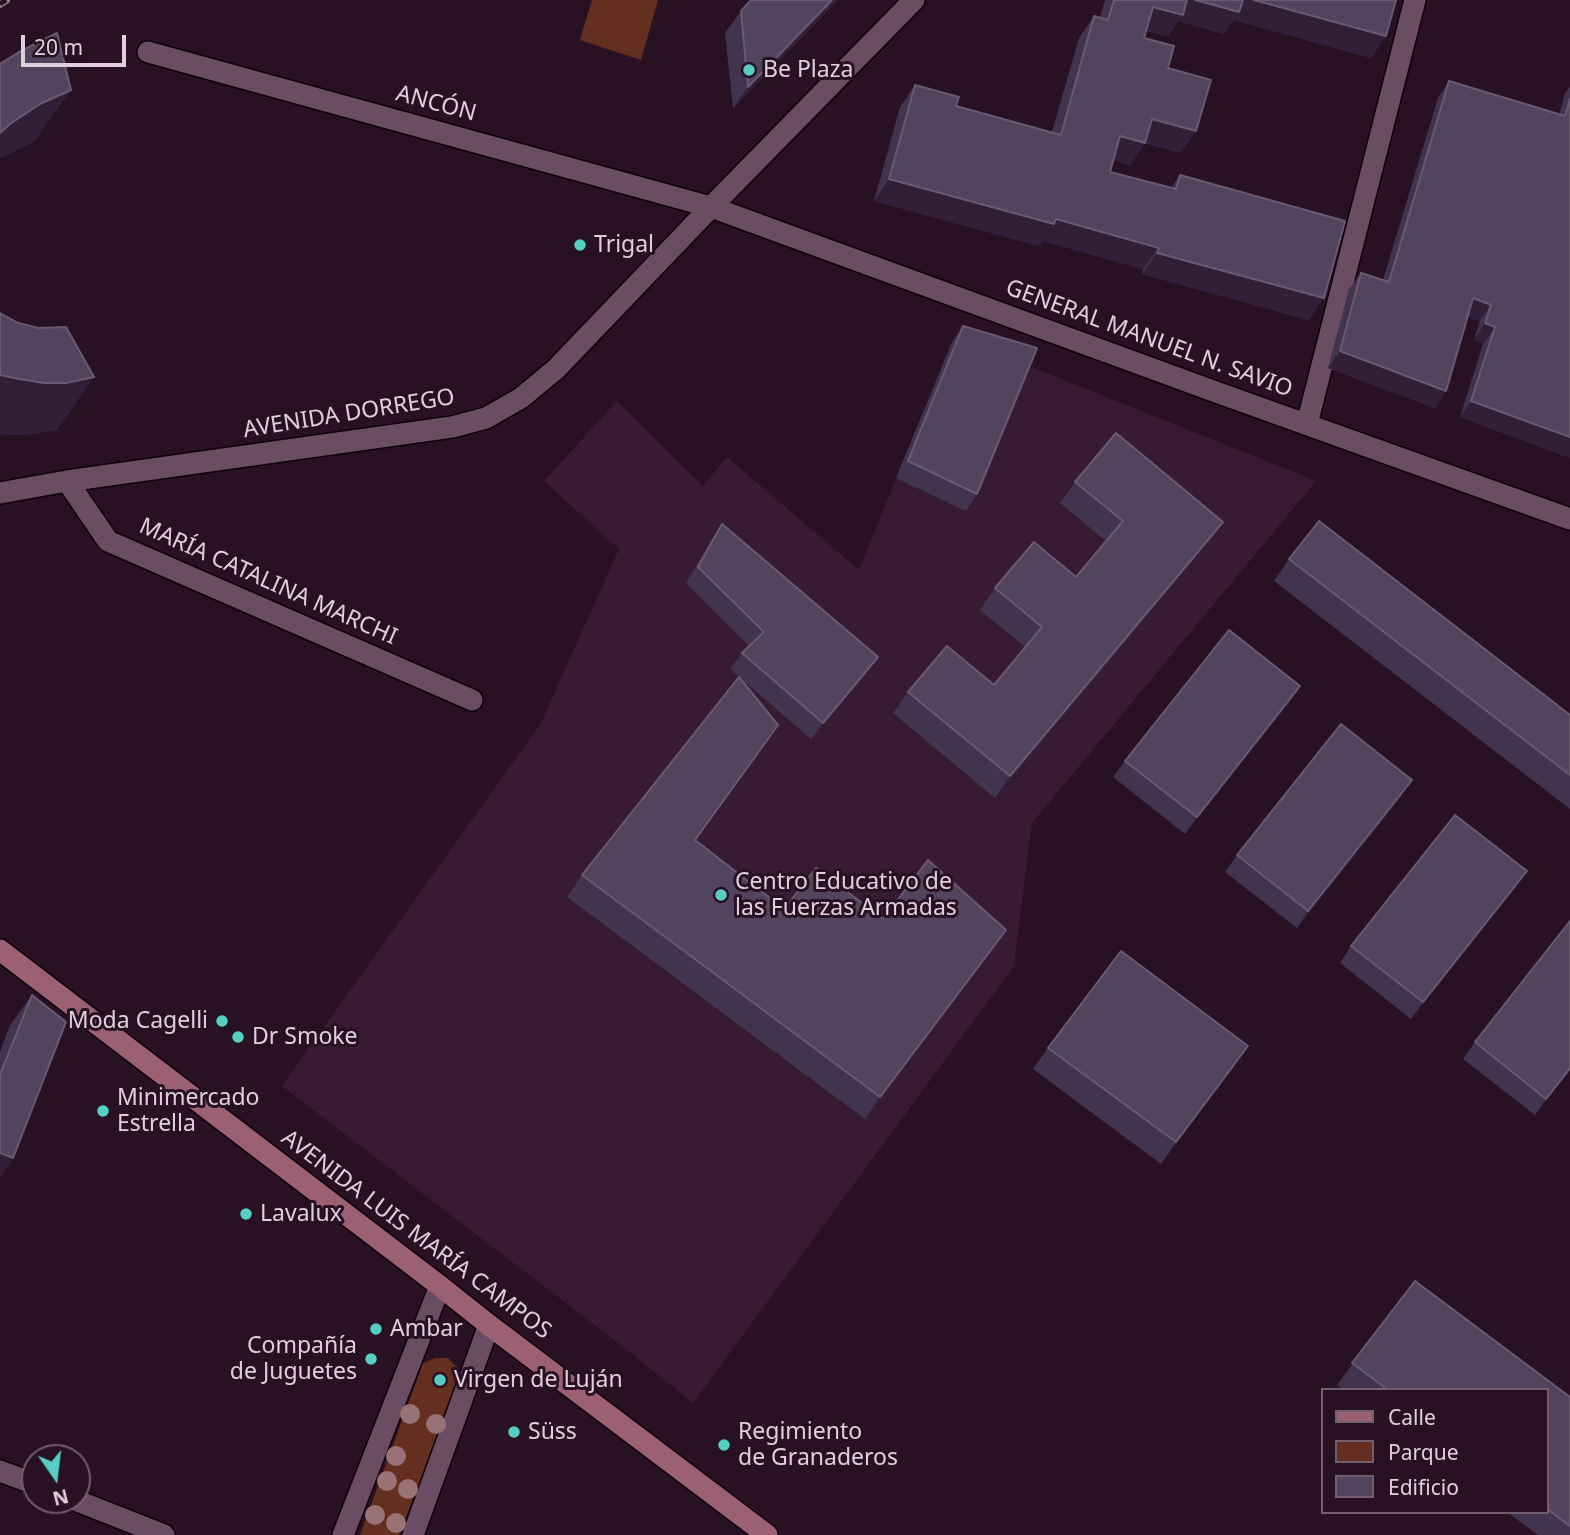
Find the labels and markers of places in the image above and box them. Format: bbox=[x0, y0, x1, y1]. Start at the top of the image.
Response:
place label: Be Plaza bbox=[763, 56, 853, 84]
marker: Be Plaza bbox=[741, 62, 757, 78]
place label: Trigal bbox=[594, 231, 654, 259]
marker: Trigal bbox=[572, 237, 588, 253]
place label: Centro Educativo de las Fuerzas Armadas bbox=[735, 868, 957, 922]
marker: Centro Educativo de las Fuerzas Armadas bbox=[713, 887, 729, 903]
place label: Moda Cagelli bbox=[68, 1007, 208, 1035]
marker: Moda Cagelli bbox=[214, 1013, 230, 1029]
place label: Dr Smoke bbox=[252, 1023, 358, 1051]
marker: Dr Smoke bbox=[230, 1029, 246, 1045]
place label: Minimercado Estrella bbox=[117, 1084, 259, 1138]
marker: Minimercado Estrella bbox=[95, 1103, 111, 1119]
place label: Lavalux bbox=[260, 1200, 342, 1228]
marker: Lavalux bbox=[238, 1206, 254, 1222]
place label: Ambar bbox=[390, 1315, 463, 1343]
marker: Ambar bbox=[368, 1321, 384, 1337]
place label: Compañía de Juguetes bbox=[230, 1332, 357, 1386]
marker: Compañía de Juguetes bbox=[363, 1351, 379, 1367]
place label: Virgen de Luján bbox=[454, 1366, 623, 1394]
marker: Virgen de Luján bbox=[432, 1372, 448, 1388]
place label: Süss bbox=[528, 1418, 577, 1446]
place label: Regimiento de Granaderos bbox=[738, 1418, 898, 1472]
marker: Süss bbox=[506, 1424, 522, 1440]
marker: Regimiento de Granaderos bbox=[716, 1437, 732, 1453]

